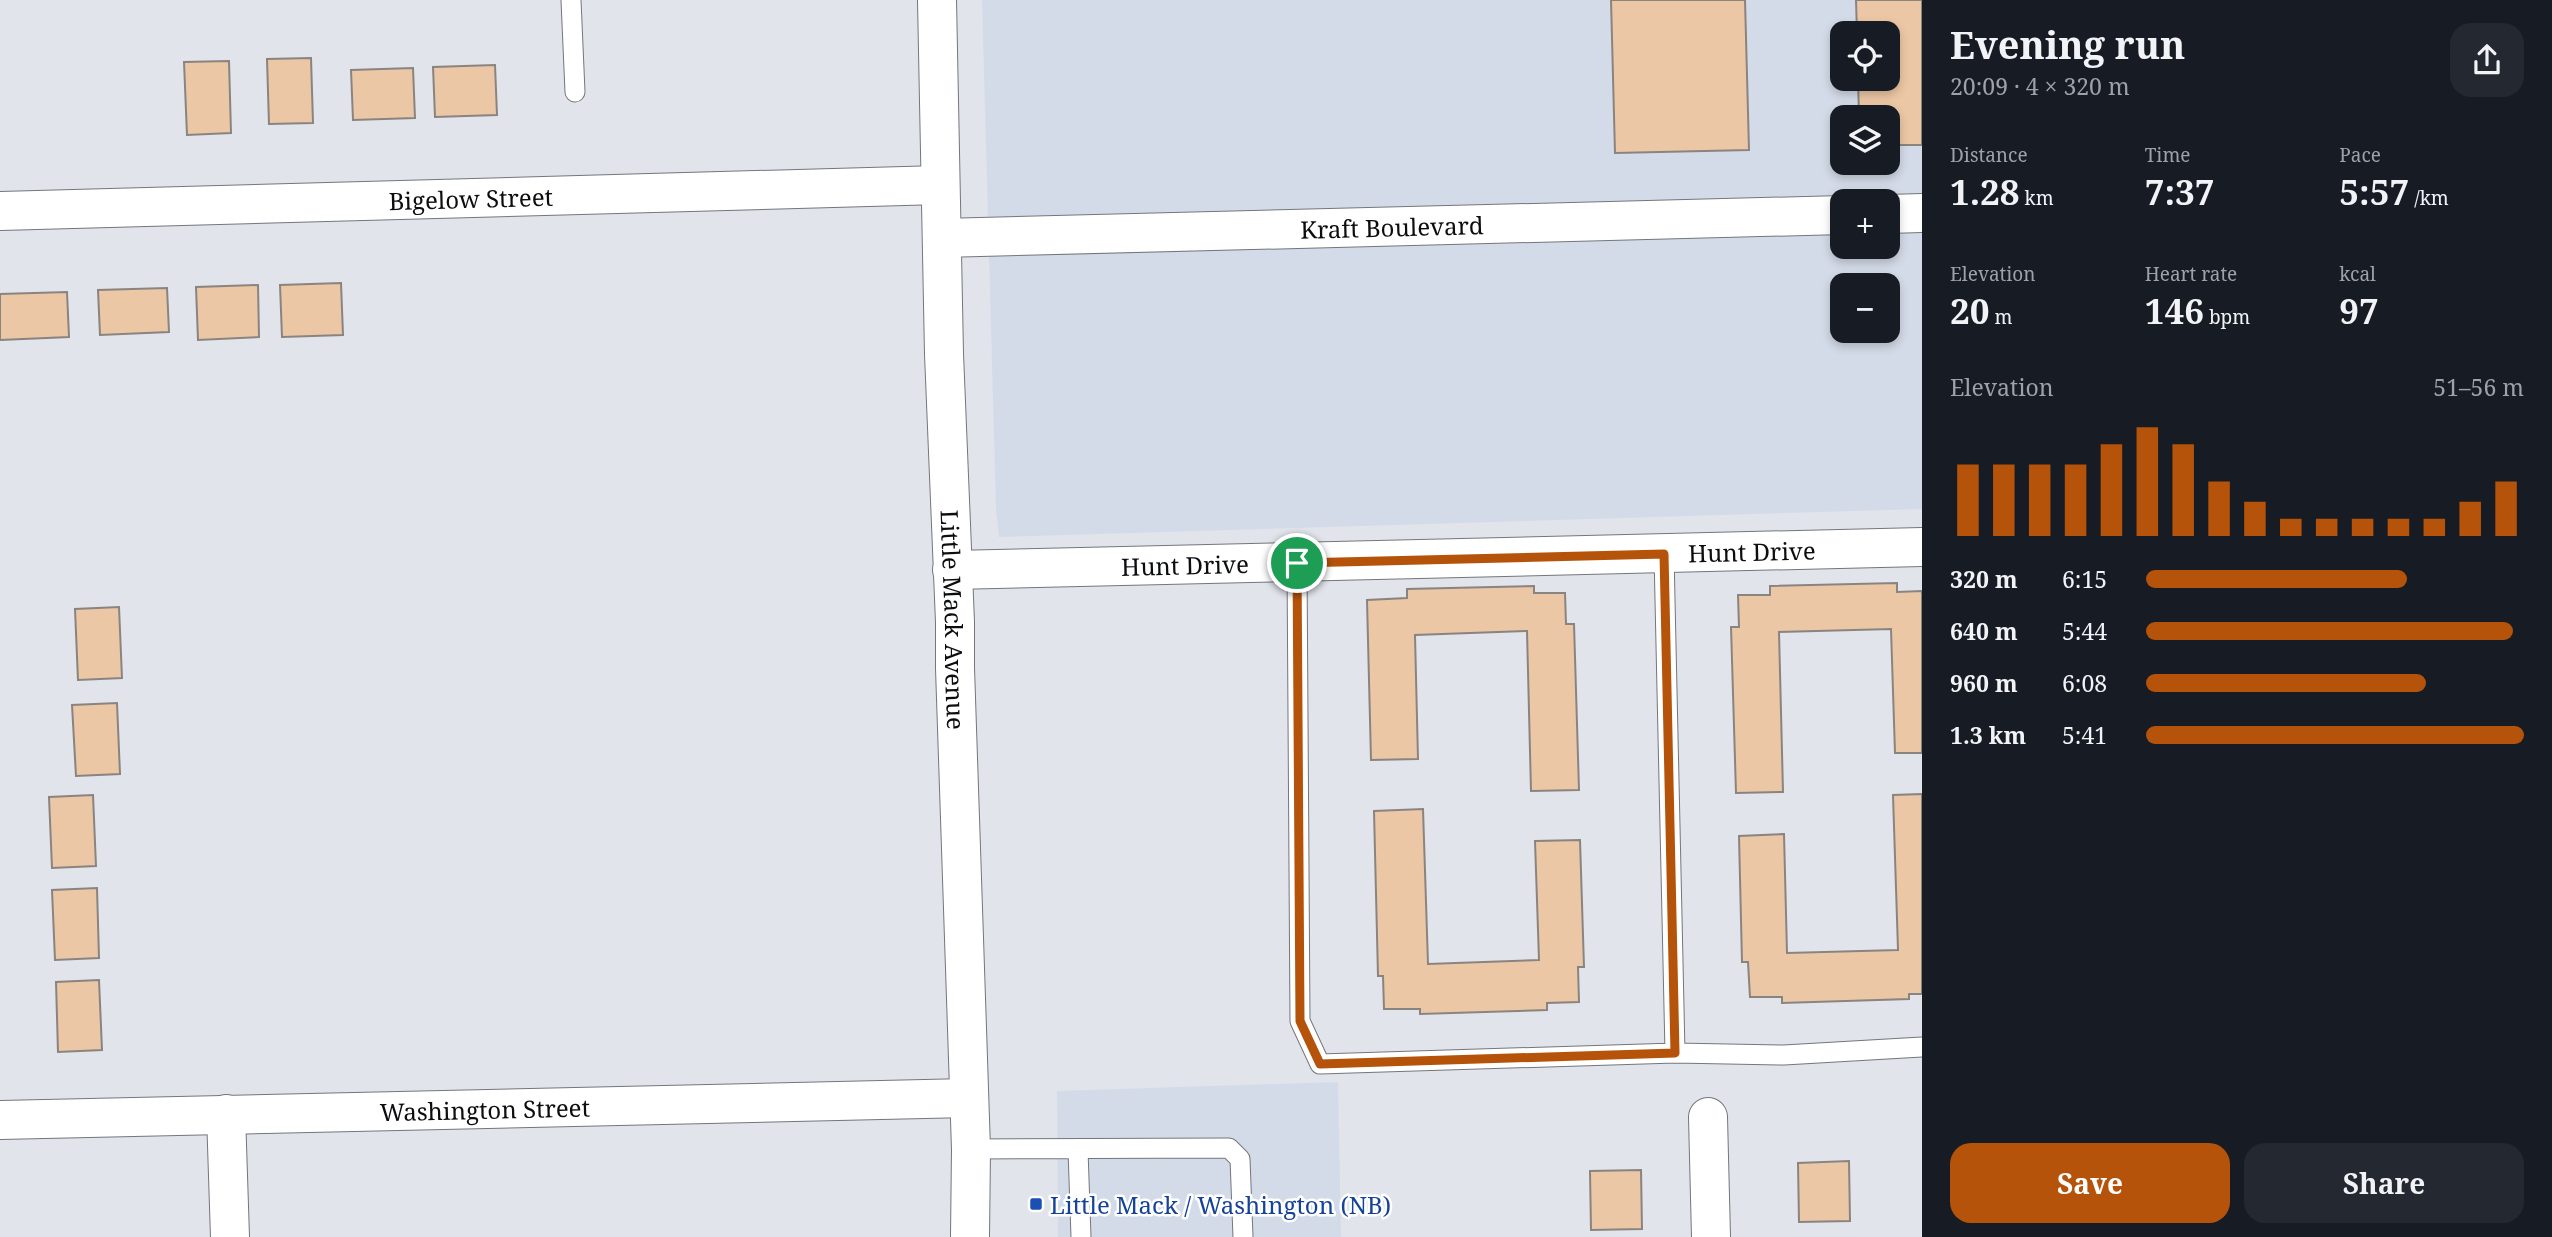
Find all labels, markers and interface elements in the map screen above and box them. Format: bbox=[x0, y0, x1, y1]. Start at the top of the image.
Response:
text: Evening run bbox=[1950, 18, 2185, 70]
map controls bbox=[1830, 21, 1900, 343]
button: locate bbox=[1830, 21, 1900, 91]
button: share bbox=[2450, 23, 2524, 97]
text: 20:09 · 4 × 320 m bbox=[1950, 70, 2130, 102]
button: layers bbox=[1830, 105, 1900, 175]
text: Distance bbox=[1950, 142, 2028, 168]
text: Time bbox=[2145, 142, 2191, 168]
text: Pace bbox=[2339, 142, 2381, 168]
text: 1.28 bbox=[1950, 168, 2020, 215]
text: 7:37 bbox=[2145, 168, 2215, 215]
text: 5:57 bbox=[2339, 168, 2409, 215]
street label: Bigelow Street bbox=[388, 179, 553, 217]
text: km bbox=[2020, 185, 2054, 211]
text: /km bbox=[2409, 185, 2449, 211]
button: + bbox=[1830, 189, 1900, 259]
street label: Kraft Boulevard bbox=[1300, 208, 1484, 245]
text: Elevation bbox=[1950, 261, 2036, 287]
text: Heart rate bbox=[2145, 261, 2237, 287]
text: kcal bbox=[2339, 261, 2376, 287]
button: − bbox=[1830, 273, 1900, 343]
text: 20 bbox=[1950, 287, 1990, 334]
text: 146 bbox=[2145, 287, 2204, 334]
text: 97 bbox=[2339, 287, 2379, 334]
text: m bbox=[1990, 304, 2012, 330]
text: bpm bbox=[2204, 304, 2250, 330]
text: Elevation bbox=[1950, 371, 2054, 403]
text: 51–56 m bbox=[2433, 371, 2524, 403]
street label: Little Mack Avenue bbox=[934, 509, 974, 730]
pin bbox=[1267, 533, 1327, 593]
street label: Hunt Drive bbox=[1688, 533, 1816, 569]
icon: arrive bbox=[1278, 544, 1316, 582]
street label: Hunt Drive bbox=[1121, 546, 1249, 582]
text: 320 m bbox=[1950, 563, 2018, 595]
text: 6:15 bbox=[2062, 563, 2107, 595]
text: 640 m bbox=[1950, 615, 2018, 647]
text: 5:44 bbox=[2062, 615, 2107, 647]
text: 960 m bbox=[1950, 667, 2018, 699]
text: 6:08 bbox=[2062, 667, 2107, 699]
text: 1.3 km bbox=[1950, 719, 2026, 751]
text: 5:41 bbox=[2062, 719, 2107, 751]
street label: Washington Street bbox=[379, 1090, 590, 1128]
button: Save bbox=[1950, 1143, 2230, 1223]
button: Share bbox=[2244, 1143, 2524, 1223]
place label: Little Mack / Washington (NB) bbox=[1050, 1188, 1391, 1221]
marker: Little Mack / Washington (NB) bbox=[1028, 1196, 1044, 1212]

